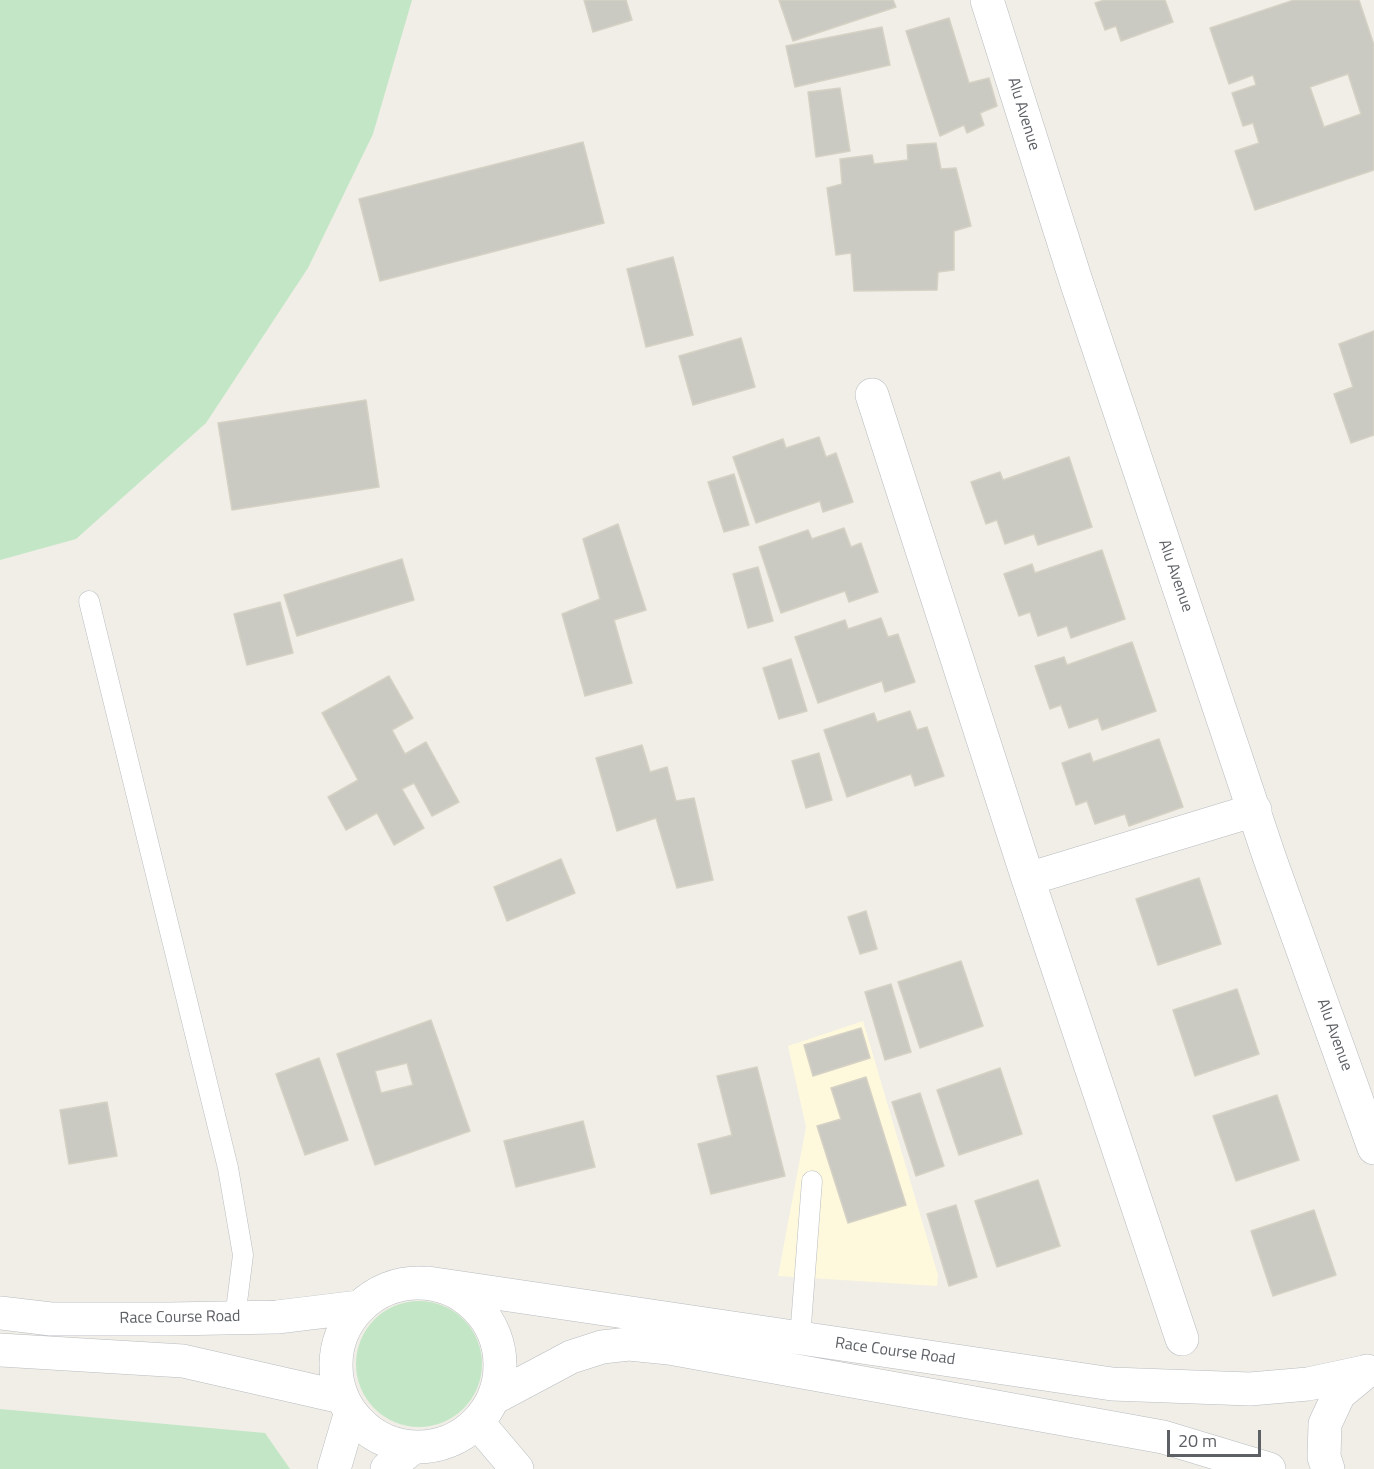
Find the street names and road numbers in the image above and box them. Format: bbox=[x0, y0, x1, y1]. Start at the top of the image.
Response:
street label: Alu Avenue bbox=[1003, 75, 1043, 153]
street label: Alu Avenue bbox=[1154, 537, 1196, 615]
street label: Alu Avenue bbox=[1312, 996, 1356, 1074]
street label: Race Course Road bbox=[119, 1307, 241, 1329]
street label: Race Course Road bbox=[834, 1334, 956, 1370]

